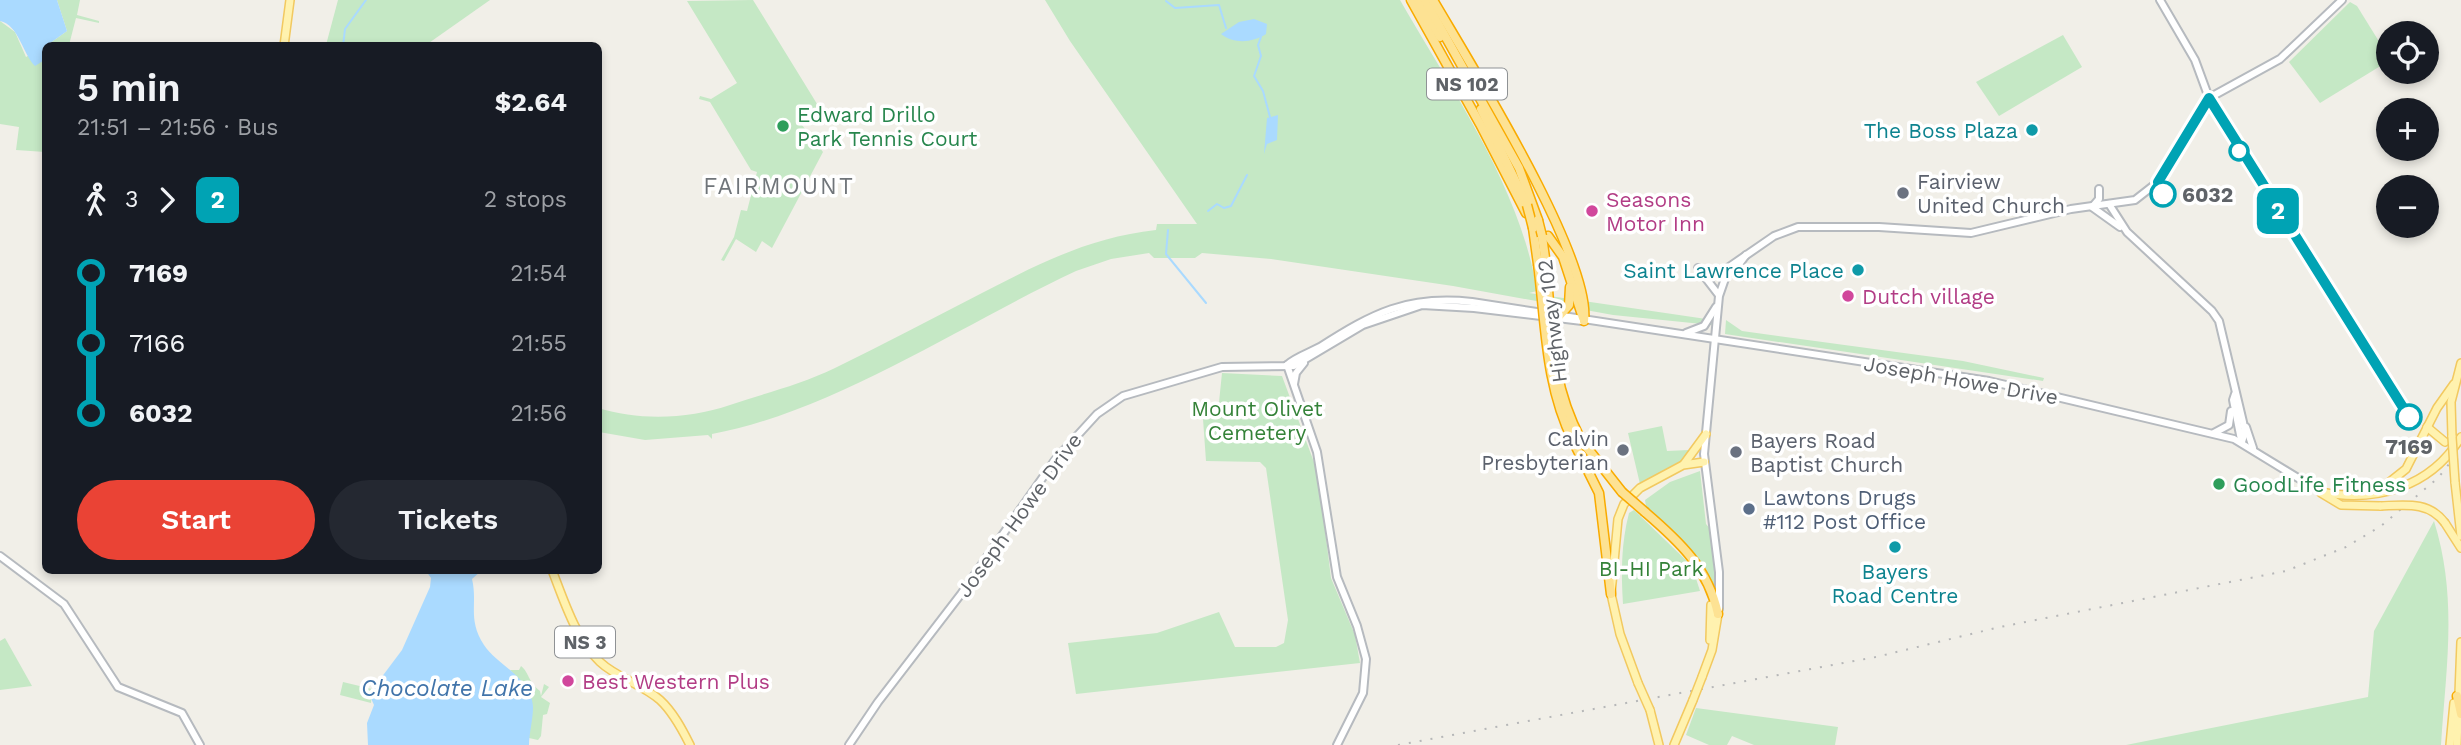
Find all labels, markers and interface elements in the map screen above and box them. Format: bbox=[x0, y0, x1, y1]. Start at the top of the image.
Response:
map controls bbox=[2376, 21, 2439, 238]
button: locate bbox=[2376, 21, 2439, 84]
text: 5 min bbox=[77, 66, 181, 110]
road number: NS 102 bbox=[1427, 68, 1507, 100]
text: $2.64 bbox=[495, 87, 567, 117]
button: + bbox=[2376, 98, 2439, 161]
place label: Edward Drillo Park Tennis Court bbox=[797, 102, 978, 151]
text: 21:51 – 21:56 · Bus bbox=[77, 114, 278, 141]
marker: Edward Drillo Park Tennis Court bbox=[775, 118, 791, 134]
place label: The Boss Plaza bbox=[1864, 118, 2018, 143]
marker: The Boss Plaza bbox=[2024, 122, 2040, 138]
unlabelled marker bbox=[2229, 141, 2249, 161]
place label: Fairview United Church bbox=[1917, 169, 2065, 218]
district label: FAIRMOUNT bbox=[703, 173, 855, 200]
button: − bbox=[2376, 175, 2439, 238]
icon: walk bbox=[77, 181, 115, 219]
icon: forward bbox=[148, 181, 186, 219]
marker: 6032 bbox=[2150, 181, 2176, 207]
place label: 6032 bbox=[2182, 182, 2233, 207]
marker: Fairview United Church bbox=[1895, 185, 1911, 201]
text: 3 bbox=[125, 186, 138, 213]
text: 2 bbox=[210, 186, 225, 214]
text: 2 stops bbox=[484, 186, 567, 213]
place label: Seasons Motor Inn bbox=[1606, 187, 1705, 236]
line badge: 2 bbox=[2255, 188, 2301, 234]
text: 2 bbox=[2271, 197, 2285, 225]
marker: Seasons Motor Inn bbox=[1584, 203, 1600, 219]
text: 7169 bbox=[129, 258, 188, 288]
street label: Highway 102 bbox=[1532, 258, 1572, 384]
place label: Saint Lawrence Place bbox=[1623, 258, 1844, 283]
text: 21:54 bbox=[510, 260, 567, 287]
marker: Saint Lawrence Place bbox=[1850, 262, 1866, 278]
place label: Dutch village bbox=[1862, 284, 1995, 309]
marker: Dutch village bbox=[1840, 288, 1856, 304]
text: 7166 bbox=[129, 328, 185, 358]
text: 21:55 bbox=[511, 330, 567, 357]
street label: Joseph Howe Drive bbox=[1862, 351, 2060, 409]
park label: Mount Olivet Cemetery bbox=[1191, 396, 1323, 445]
text: 6032 bbox=[129, 398, 192, 428]
text: 21:56 bbox=[510, 400, 567, 427]
marker: 7169 bbox=[2396, 404, 2422, 430]
place label: Calvin Presbyterian bbox=[1481, 426, 1609, 475]
street label: Joseph Howe Drive bbox=[951, 428, 1087, 602]
place label: Bayers Road Baptist Church bbox=[1750, 428, 1903, 477]
place label: 7169 bbox=[2385, 434, 2433, 459]
marker: Calvin Presbyterian bbox=[1615, 442, 1631, 458]
marker: Bayers Road Baptist Church bbox=[1728, 444, 1744, 460]
place label: GoodLife Fitness bbox=[2233, 472, 2406, 497]
marker: GoodLife Fitness bbox=[2211, 476, 2227, 492]
button: Start bbox=[77, 480, 315, 560]
button: Tickets bbox=[329, 480, 567, 560]
place label: Lawtons Drugs #112 Post Office bbox=[1763, 485, 1926, 534]
marker: Lawtons Drugs #112 Post Office bbox=[1741, 501, 1757, 517]
marker: Bayers Road Centre bbox=[1887, 539, 1903, 555]
park label: BI-HI Park bbox=[1599, 556, 1703, 581]
place label: Bayers Road Centre bbox=[1832, 559, 1958, 608]
road number: NS 3 bbox=[555, 626, 615, 657]
place label: Best Western Plus bbox=[582, 669, 770, 694]
marker: Best Western Plus bbox=[560, 673, 576, 689]
water label: Chocolate Lake bbox=[361, 675, 533, 702]

